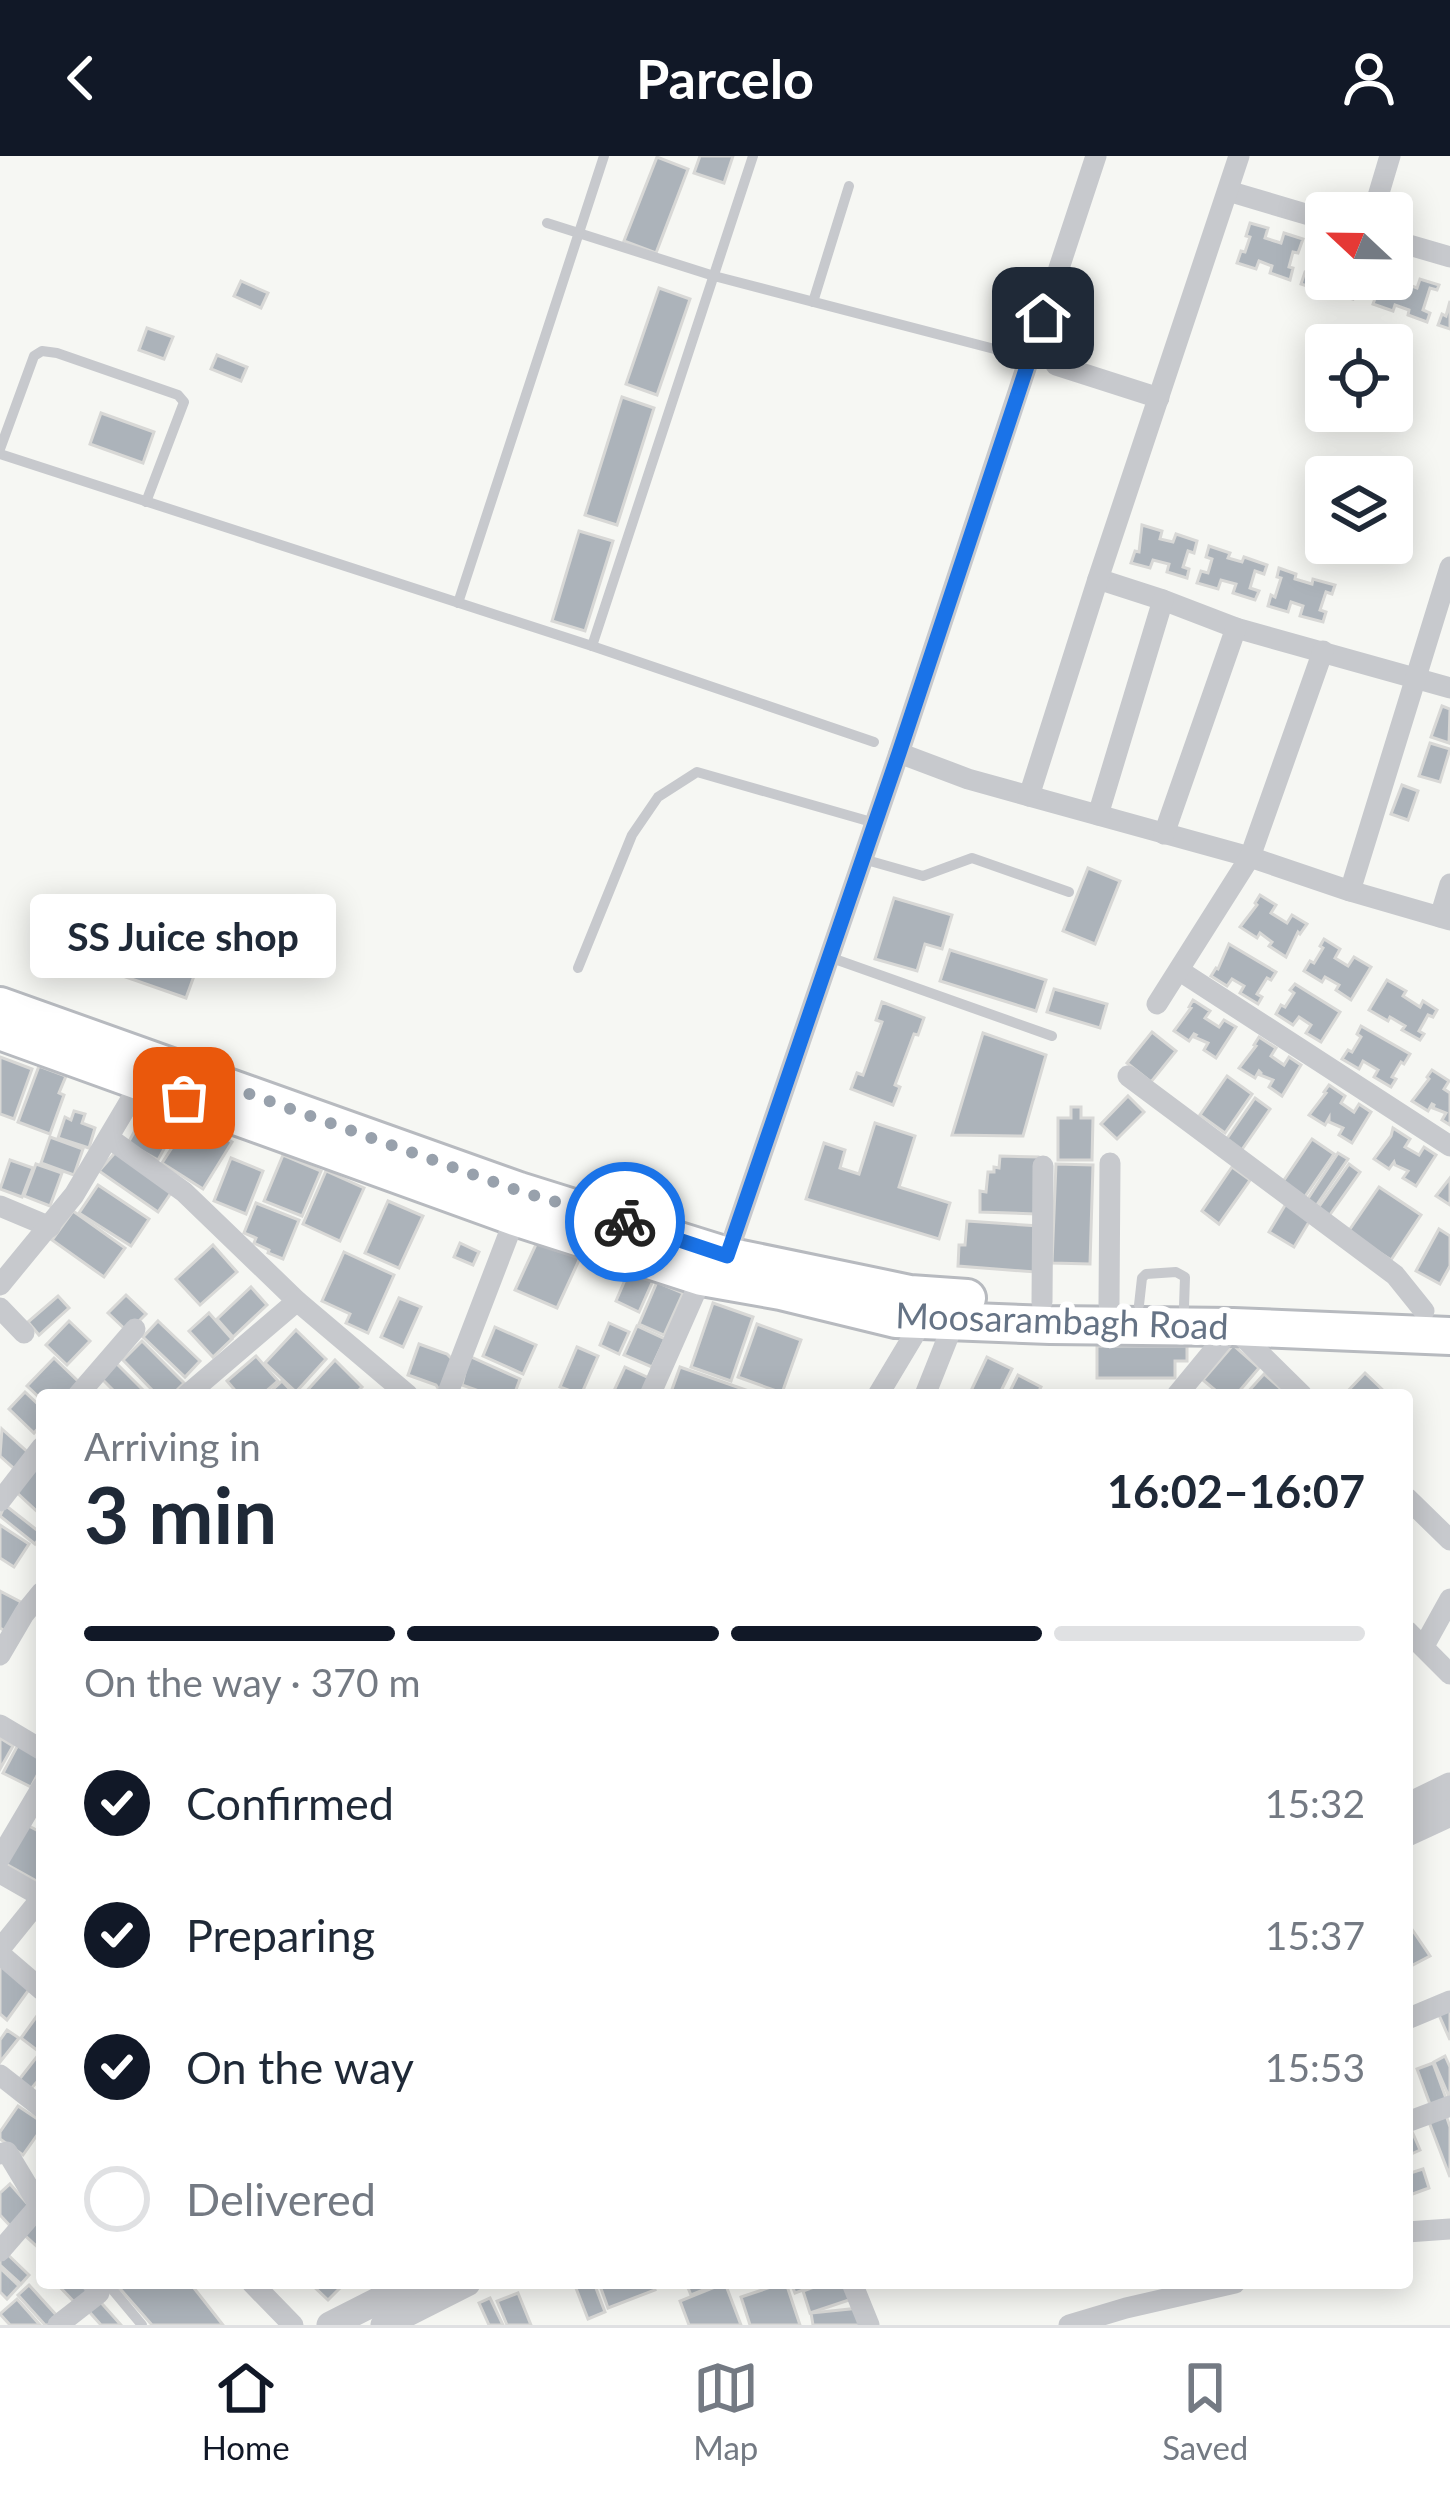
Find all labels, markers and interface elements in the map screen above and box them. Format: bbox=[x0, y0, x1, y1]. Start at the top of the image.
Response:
icon: back bbox=[48, 45, 114, 111]
icon: person bbox=[1336, 45, 1402, 111]
text: Parcelo bbox=[636, 46, 814, 111]
north arrow bbox=[1305, 192, 1413, 300]
map controls bbox=[1305, 192, 1413, 564]
pin bbox=[992, 267, 1094, 369]
icon: home bbox=[1010, 285, 1076, 351]
button: locate bbox=[1305, 324, 1413, 432]
button: layers bbox=[1305, 456, 1413, 564]
callout: SS Juice shop bbox=[31, 894, 337, 978]
text: SS Juice shop bbox=[67, 913, 299, 959]
pin bbox=[133, 1047, 235, 1149]
icon: bag bbox=[151, 1065, 217, 1131]
courier bbox=[565, 1162, 685, 1282]
icon: bike bbox=[592, 1189, 658, 1255]
street label: Moosarambagh Road bbox=[895, 1292, 1229, 1348]
text: Arriving in bbox=[84, 1423, 261, 1469]
text: 16:02–16:07 bbox=[1107, 1464, 1365, 1518]
text: 3 min bbox=[84, 1467, 277, 1561]
text: On the way · 370 m bbox=[84, 1659, 421, 1705]
icon: check bbox=[84, 1770, 150, 1836]
text: Confirmed bbox=[186, 1776, 394, 1830]
text: 15:32 bbox=[1265, 1780, 1365, 1826]
icon: check bbox=[84, 1902, 150, 1968]
text: Preparing bbox=[186, 1908, 375, 1962]
text: 15:37 bbox=[1265, 1912, 1365, 1958]
icon: check bbox=[84, 2034, 150, 2100]
text: On the way bbox=[186, 2040, 414, 2094]
text: 15:53 bbox=[1265, 2044, 1365, 2090]
text: Delivered bbox=[186, 2172, 376, 2226]
tab: Home bbox=[202, 2355, 290, 2467]
tab: Map bbox=[693, 2355, 759, 2467]
tab: Saved bbox=[1162, 2355, 1248, 2467]

